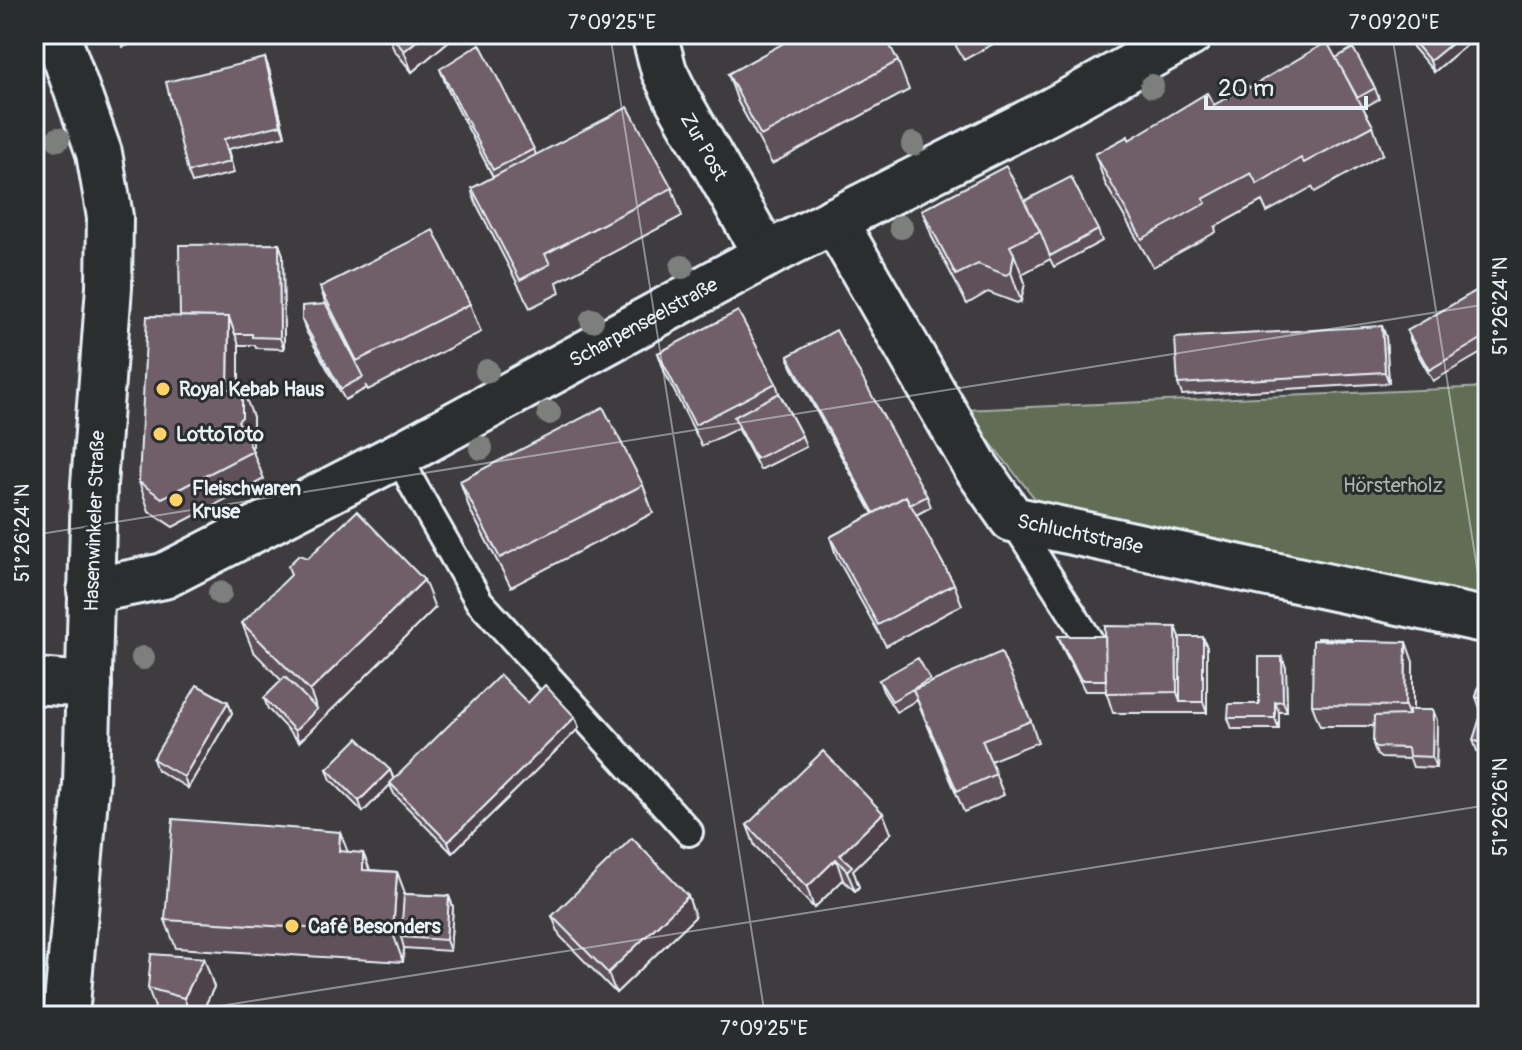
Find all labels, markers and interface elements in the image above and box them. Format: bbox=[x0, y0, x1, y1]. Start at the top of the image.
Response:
text: 7°09'25"E bbox=[568, 10, 656, 35]
text: 7°09'20"E bbox=[1349, 10, 1439, 35]
scale bar bbox=[1206, 60, 1366, 110]
text: 20 m bbox=[1218, 74, 1274, 103]
street label: Zur Post bbox=[675, 108, 734, 186]
text: 51°26'24"N bbox=[1488, 257, 1513, 355]
street label: Scharpenseelstraße bbox=[565, 272, 722, 373]
place label: Royal Kebab Haus bbox=[179, 377, 324, 402]
marker: Royal Kebab Haus bbox=[154, 380, 172, 398]
place label: LottoToto bbox=[176, 422, 264, 447]
marker: LottoToto bbox=[151, 425, 169, 443]
street label: Hasenwinkeler Straße bbox=[79, 430, 110, 612]
park label: Hörsterholz bbox=[1343, 473, 1443, 498]
place label: Fleischwaren Kruse bbox=[192, 476, 301, 524]
text: 51°26'24"N bbox=[10, 484, 35, 582]
marker: Fleischwaren Kruse bbox=[167, 491, 185, 509]
street label: Schluchtstraße bbox=[1015, 508, 1145, 560]
text: 51°26'26"N bbox=[1488, 758, 1513, 856]
place label: Café Besonders bbox=[308, 914, 441, 939]
marker: Café Besonders bbox=[283, 917, 301, 935]
text: 7°09'25"E bbox=[720, 1016, 808, 1041]

